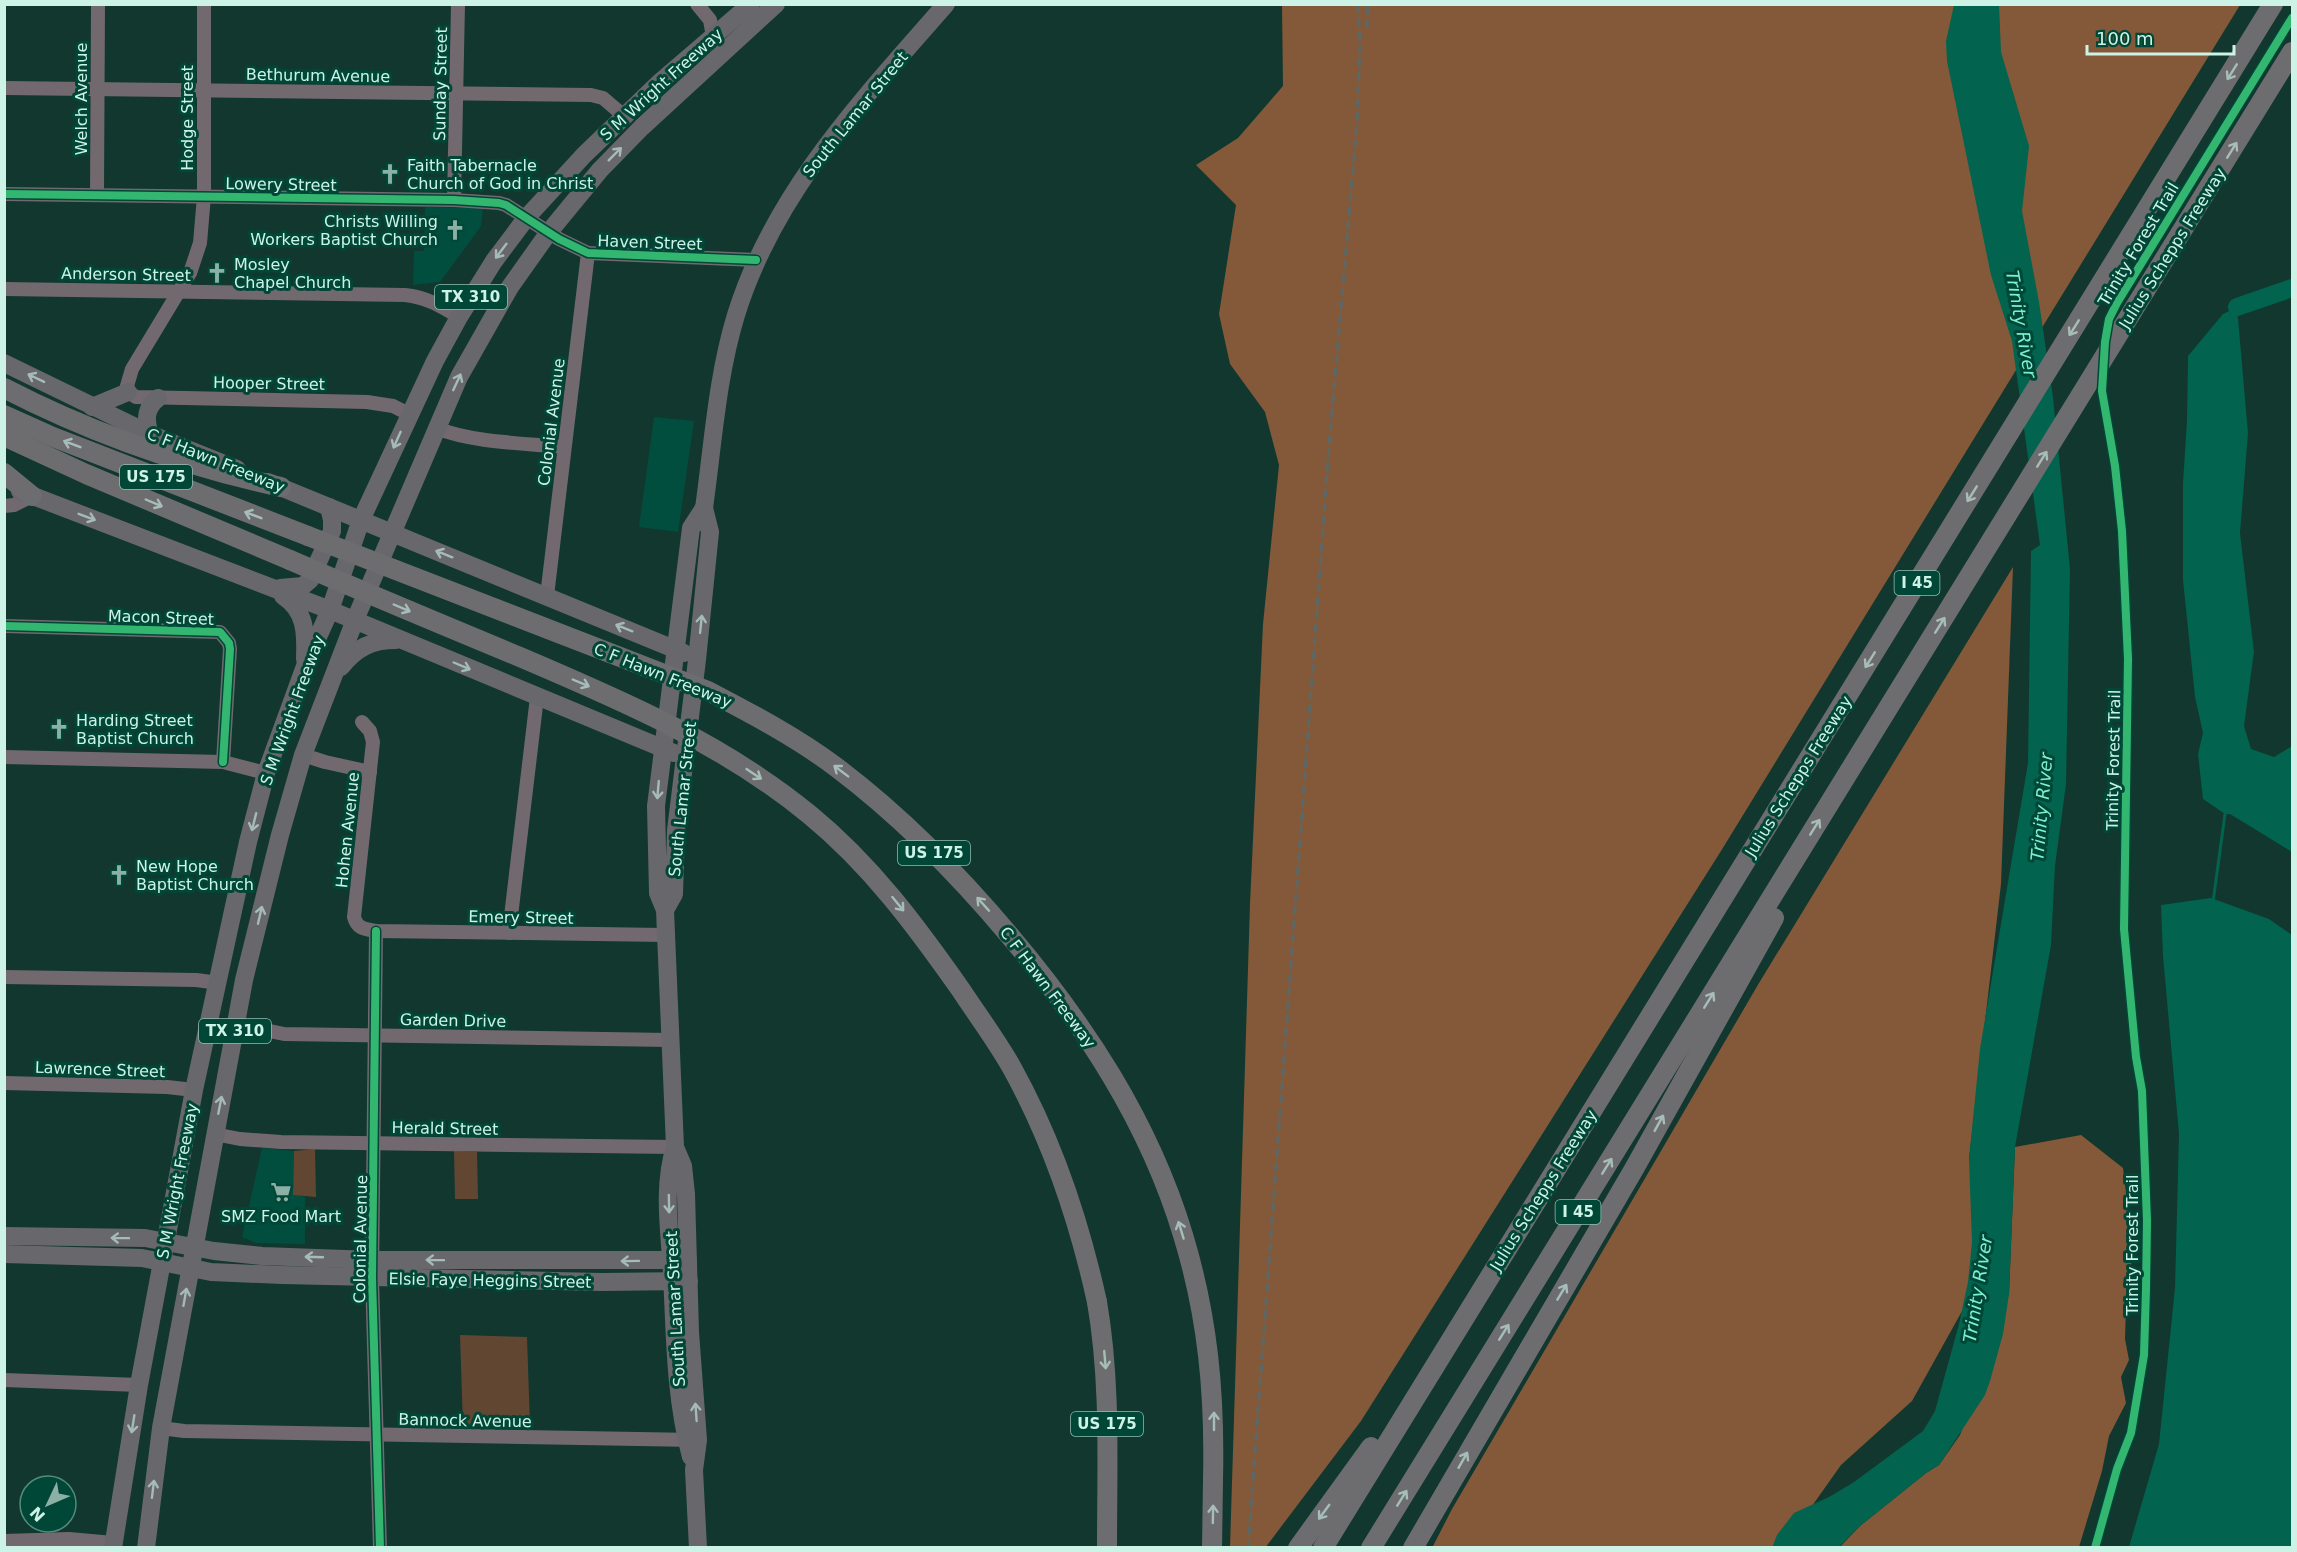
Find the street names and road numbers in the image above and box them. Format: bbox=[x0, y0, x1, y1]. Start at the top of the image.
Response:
street label: S M Wright Freeway bbox=[596, 24, 726, 144]
street label: Sunday Street bbox=[430, 27, 451, 141]
street label: Welch Avenue bbox=[72, 43, 91, 155]
street label: South Lamar Street bbox=[799, 48, 912, 181]
street label: Hodge Street bbox=[178, 65, 197, 171]
street label: Bethurum Avenue bbox=[246, 65, 390, 86]
street label: Julius Schepps Freeway bbox=[2114, 164, 2230, 333]
street label: Lowery Street bbox=[225, 174, 337, 195]
street label: Trinity Forest Trail bbox=[2094, 179, 2183, 310]
street label: Haven Street bbox=[597, 231, 703, 254]
street label: Anderson Street bbox=[61, 264, 191, 285]
road number: TX 310 bbox=[435, 285, 507, 309]
street label: Colonial Avenue bbox=[534, 357, 569, 487]
street label: Hooper Street bbox=[213, 373, 325, 394]
street label: C F Hawn Freeway bbox=[144, 424, 288, 497]
road number: US 175 bbox=[120, 465, 192, 489]
road number: I 45 bbox=[1894, 571, 1940, 595]
street label: Macon Street bbox=[108, 606, 214, 629]
street label: S M Wright Freeway bbox=[256, 633, 328, 788]
street label: C F Hawn Freeway bbox=[591, 639, 735, 712]
street label: Trinity Forest Trail bbox=[2103, 689, 2124, 832]
street label: Julius Schepps Freeway bbox=[1740, 692, 1856, 861]
street label: South Lamar Street bbox=[665, 720, 700, 878]
street label: Hohen Avenue bbox=[332, 771, 363, 889]
road number: US 175 bbox=[898, 841, 970, 865]
street label: Emery Street bbox=[468, 907, 574, 928]
street label: C F Hawn Freeway bbox=[996, 923, 1099, 1052]
street label: Garden Drive bbox=[400, 1010, 506, 1031]
road number: TX 310 bbox=[199, 1019, 271, 1043]
street label: Lawrence Street bbox=[35, 1058, 165, 1081]
street label: S M Wright Freeway bbox=[153, 1102, 202, 1261]
street label: Julius Schepps Freeway bbox=[1485, 1106, 1601, 1275]
street label: Herald Street bbox=[392, 1118, 498, 1139]
street label: Colonial Avenue bbox=[350, 1175, 371, 1303]
street label: Trinity Forest Trail bbox=[2123, 1175, 2142, 1316]
road number: I 45 bbox=[1556, 1200, 1600, 1224]
street label: South Lamar Street bbox=[662, 1231, 689, 1387]
street label: Elsie Faye Heggins Street bbox=[388, 1269, 592, 1292]
street label: Bannock Avenue bbox=[398, 1410, 532, 1431]
road number: US 175 bbox=[1071, 1412, 1143, 1436]

